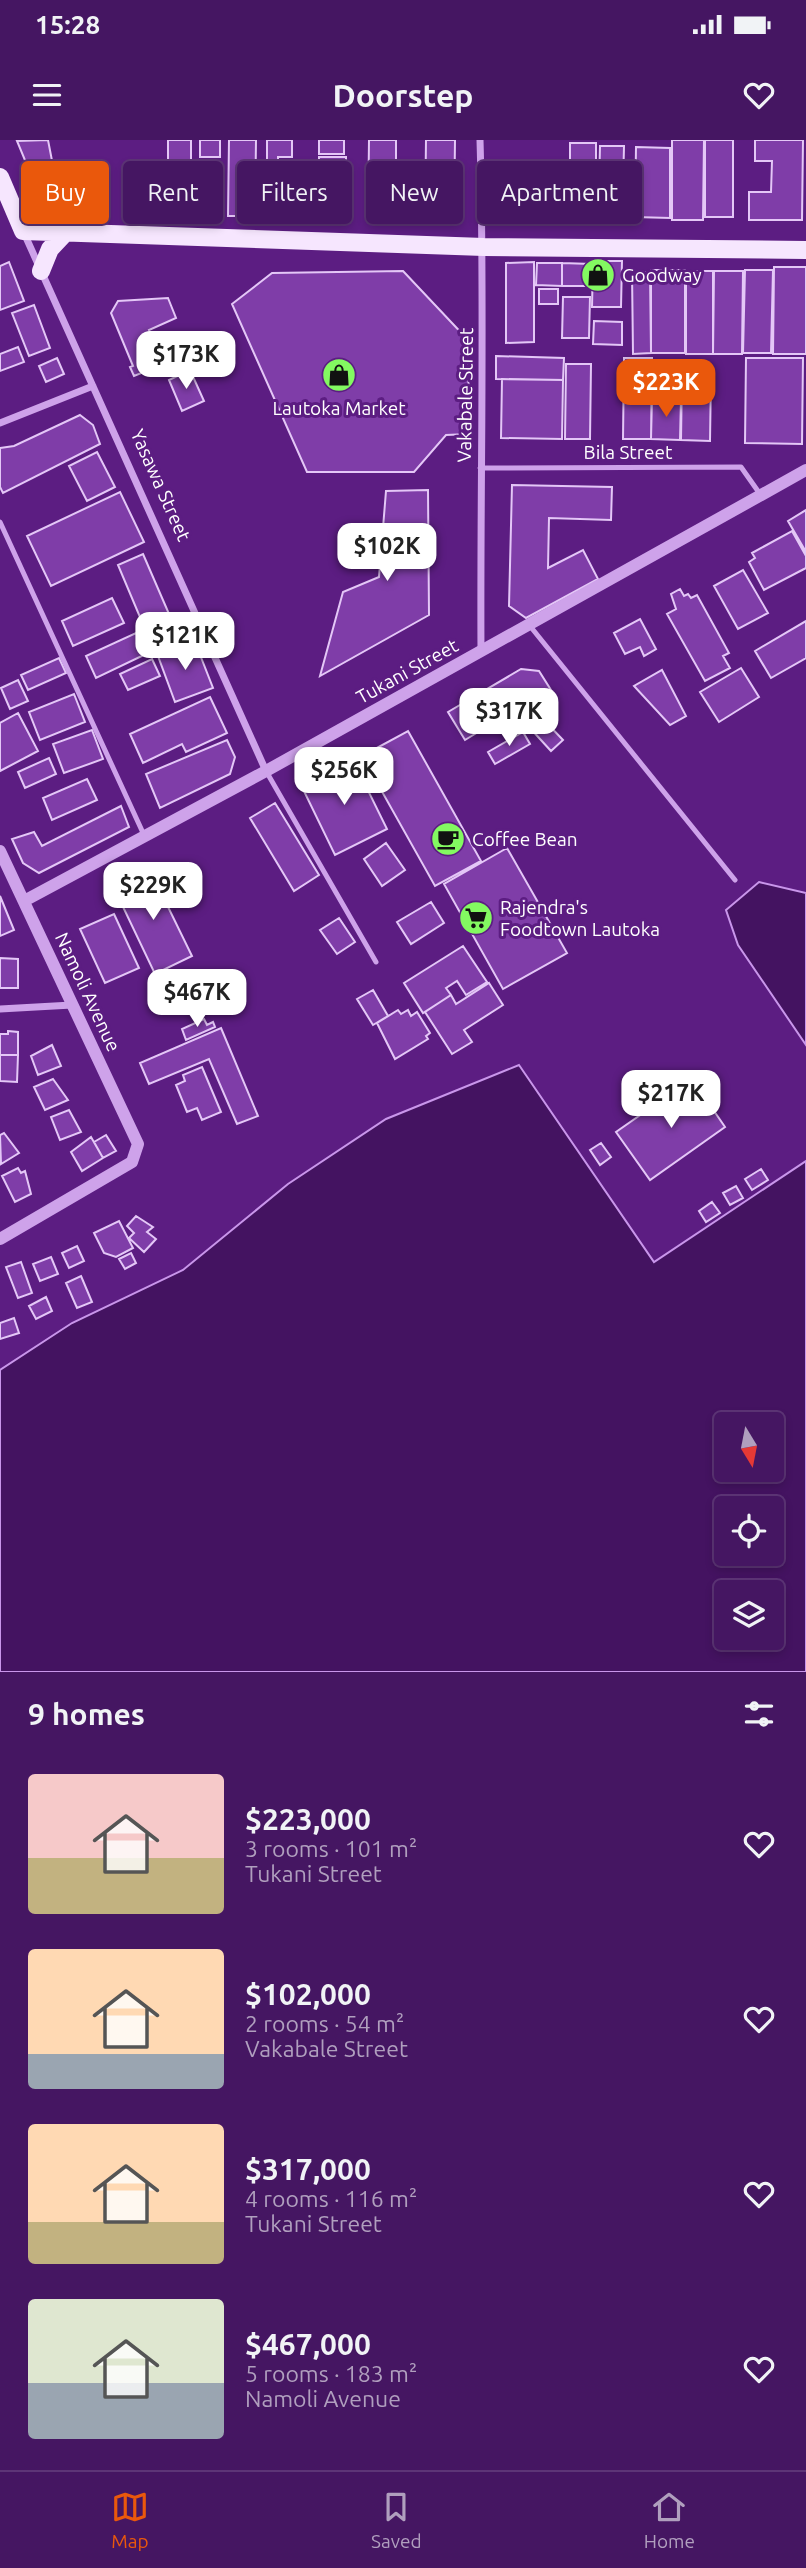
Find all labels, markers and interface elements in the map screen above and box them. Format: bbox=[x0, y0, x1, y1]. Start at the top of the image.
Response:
text: 15:28 bbox=[35, 10, 100, 39]
icon: menu bbox=[28, 76, 66, 114]
icon: heart bbox=[740, 76, 778, 114]
text: Doorstep bbox=[332, 77, 474, 113]
chip: Buy bbox=[21, 161, 109, 224]
chip: Rent bbox=[123, 161, 223, 224]
chip: Filters bbox=[237, 161, 352, 224]
chip: New bbox=[366, 161, 463, 224]
chip: Apartment bbox=[477, 161, 642, 224]
shop icon: Goodway bbox=[579, 256, 617, 294]
place label: Goodway bbox=[622, 264, 702, 286]
street label: Vakabale Street bbox=[453, 327, 477, 462]
pin: $173K bbox=[137, 331, 235, 391]
text: $173K bbox=[152, 341, 220, 366]
shop icon: Lautoka Market bbox=[320, 356, 358, 394]
pin: $223K bbox=[617, 359, 715, 419]
text: $223K bbox=[632, 369, 700, 394]
place label: Lautoka Market bbox=[272, 397, 406, 419]
street label: Yasawa Street bbox=[127, 426, 196, 545]
street label: Bila Street bbox=[584, 441, 673, 463]
pin: $102K bbox=[338, 524, 436, 583]
text: $102K bbox=[353, 533, 421, 558]
pin: $121K bbox=[136, 612, 234, 672]
text: $121K bbox=[151, 622, 219, 647]
street label: Tukani Street bbox=[352, 634, 462, 708]
pin: $317K bbox=[460, 688, 558, 748]
text: $317K bbox=[475, 698, 543, 723]
pin: $256K bbox=[295, 748, 393, 807]
text: $256K bbox=[310, 757, 378, 782]
cafe icon: Coffee Bean bbox=[429, 820, 467, 858]
place label: Coffee Bean bbox=[472, 828, 578, 850]
pin: $229K bbox=[104, 862, 202, 922]
text: $229K bbox=[119, 872, 187, 897]
place label: Rajendra's Foodtown Lautoka bbox=[500, 896, 660, 940]
supermarket icon: Rajendra's Foodtown Lautoka bbox=[457, 899, 495, 937]
street label: Namoli Avenue bbox=[51, 929, 125, 1055]
pin: $467K bbox=[148, 970, 246, 1029]
text: $467K bbox=[163, 979, 231, 1004]
pin: $217K bbox=[622, 1070, 720, 1130]
text: $217K bbox=[637, 1080, 705, 1105]
north arrow bbox=[714, 1412, 784, 1482]
map controls bbox=[714, 1412, 784, 1650]
button: locate bbox=[714, 1496, 784, 1566]
button: layers bbox=[714, 1580, 784, 1650]
icon: filters bbox=[740, 1695, 778, 1733]
text: 9 homes bbox=[28, 1697, 145, 1731]
icon: home bbox=[84, 1802, 168, 1886]
text: $223,000 bbox=[245, 1802, 371, 1836]
icon: heart bbox=[740, 1825, 778, 1863]
text: 3 rooms · 101 m² bbox=[245, 1836, 417, 1861]
text: Tukani Street bbox=[245, 1861, 382, 1886]
icon: home bbox=[84, 1977, 168, 2061]
text: $102,000 bbox=[245, 1977, 371, 2011]
icon: heart bbox=[740, 2000, 778, 2038]
text: 2 rooms · 54 m² bbox=[245, 2011, 404, 2036]
text: Vakabale Street bbox=[245, 2036, 408, 2061]
icon: home bbox=[84, 2152, 168, 2236]
text: $317,000 bbox=[245, 2152, 371, 2186]
icon: heart bbox=[740, 2175, 778, 2213]
text: 4 rooms · 116 m² bbox=[245, 2186, 417, 2211]
text: Tukani Street bbox=[245, 2211, 382, 2236]
icon: home bbox=[84, 2327, 168, 2411]
text: $467,000 bbox=[245, 2327, 371, 2361]
icon: heart bbox=[740, 2350, 778, 2388]
text: 5 rooms · 183 m² bbox=[245, 2361, 417, 2386]
text: Namoli Avenue bbox=[245, 2386, 401, 2411]
tab: Map bbox=[111, 2488, 149, 2552]
tab: Saved bbox=[371, 2488, 422, 2552]
tab: Home bbox=[644, 2488, 695, 2552]

